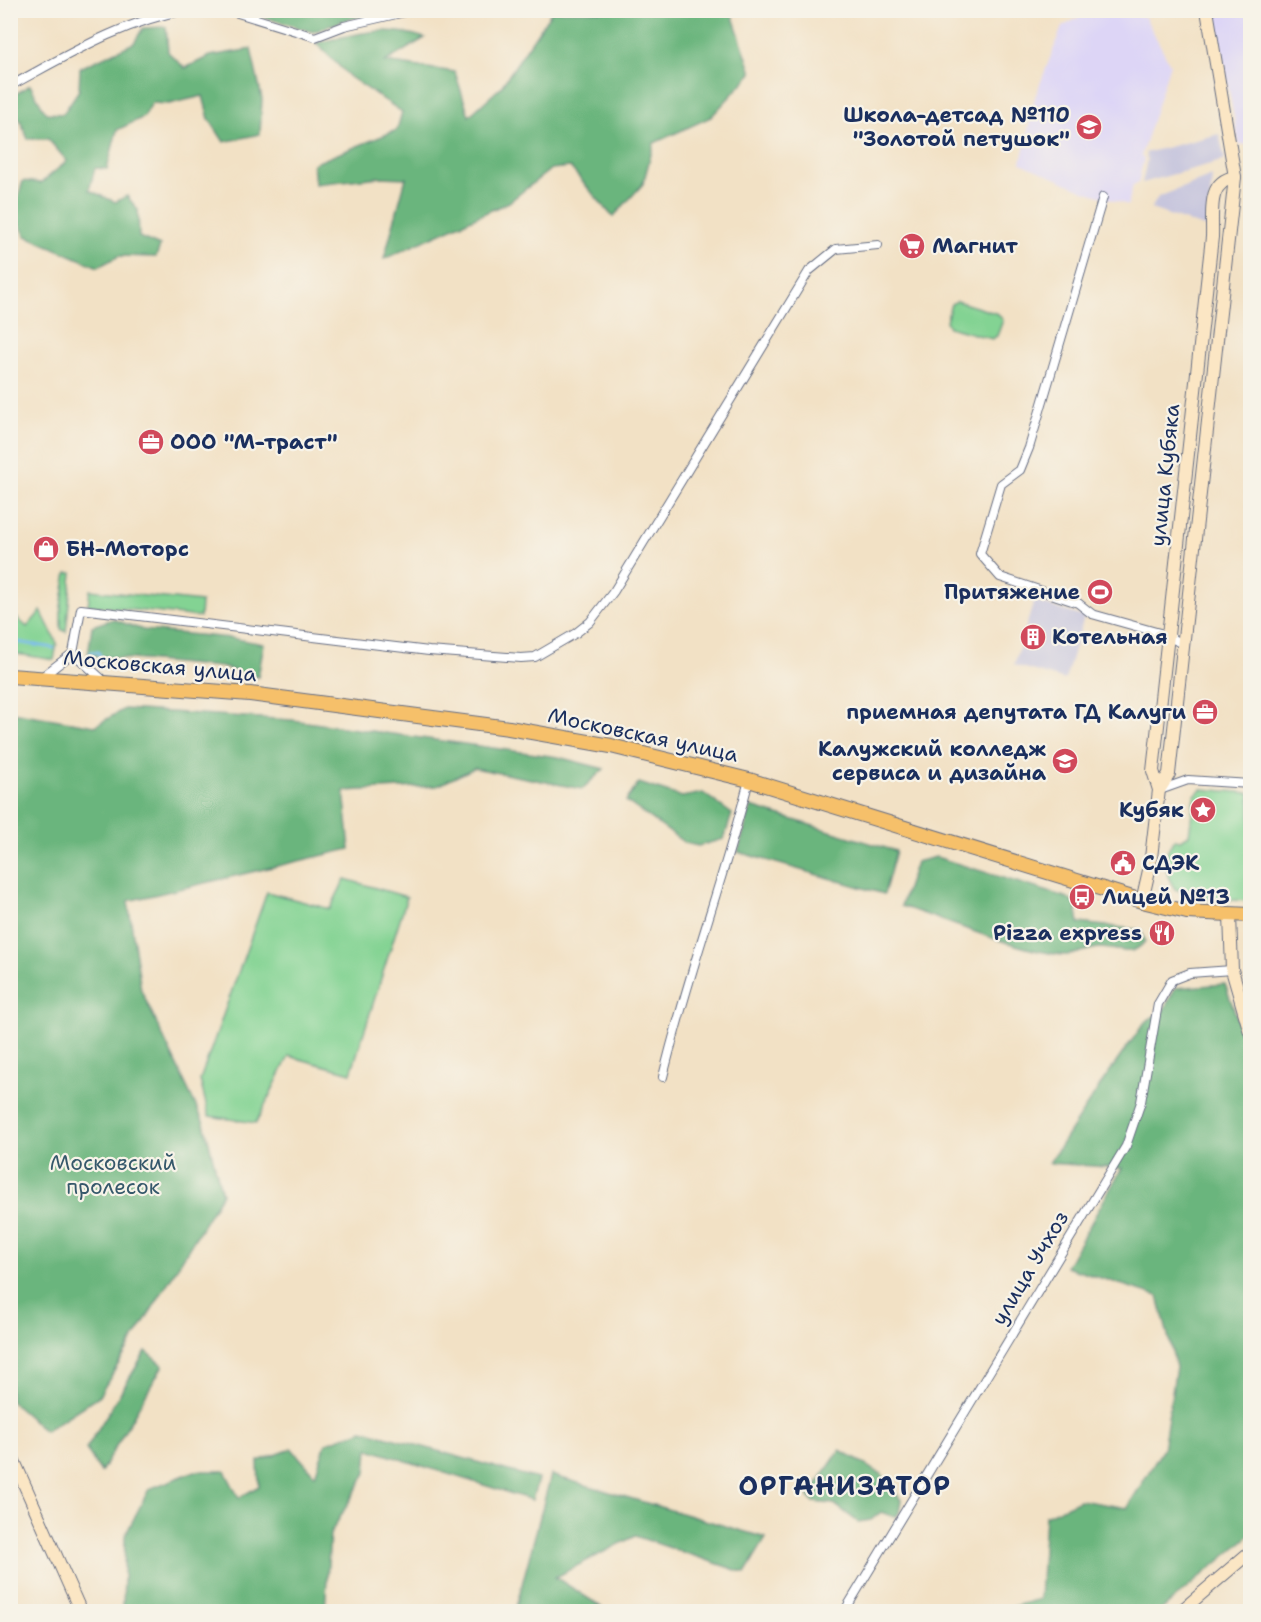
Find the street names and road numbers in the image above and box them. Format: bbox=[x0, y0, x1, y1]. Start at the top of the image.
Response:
street label: улица Кубяка bbox=[1144, 402, 1186, 548]
street label: Московская улица bbox=[62, 644, 258, 688]
street label: Московская улица bbox=[545, 701, 741, 769]
street label: улица Учхоз bbox=[985, 1206, 1075, 1330]

